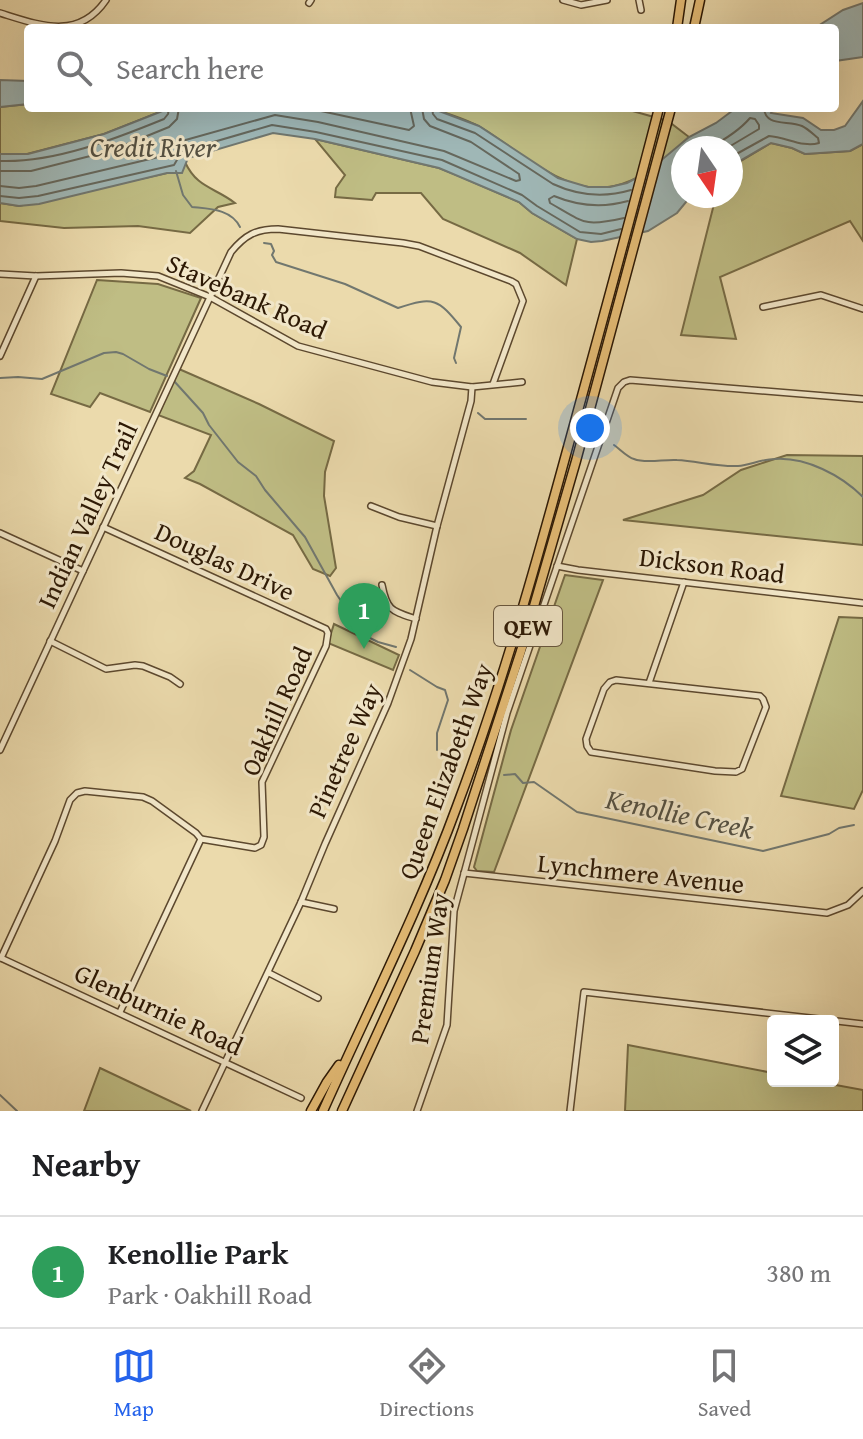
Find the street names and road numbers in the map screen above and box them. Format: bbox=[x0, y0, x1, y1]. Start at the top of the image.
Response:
street label: Stavebank Road bbox=[161, 243, 334, 349]
street label: Indian Valley Trail bbox=[27, 415, 147, 615]
street label: Douglas Drive bbox=[149, 512, 301, 610]
street label: Dickson Road bbox=[637, 537, 787, 593]
road number: QEW bbox=[494, 606, 562, 646]
street label: Oakhill Road bbox=[230, 640, 322, 782]
street label: Queen Elizabeth Way bbox=[388, 657, 502, 885]
street label: Pinetree Way bbox=[297, 676, 391, 824]
street label: Lynchmere Avenue bbox=[536, 843, 746, 903]
street label: Premium Way bbox=[399, 890, 459, 1046]
street label: Glenburnie Road bbox=[68, 953, 250, 1065]

